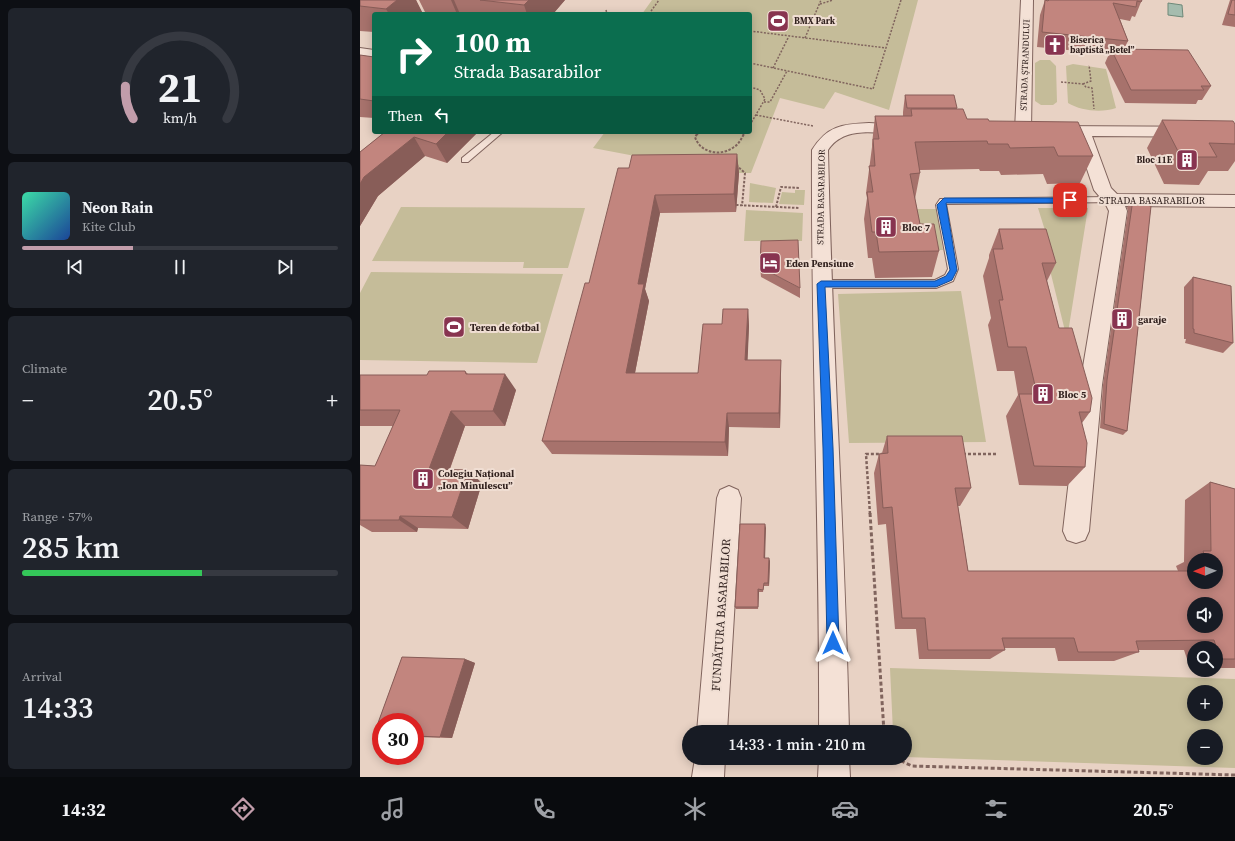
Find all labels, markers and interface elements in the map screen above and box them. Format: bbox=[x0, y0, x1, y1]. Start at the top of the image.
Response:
sports icon: BMX Park bbox=[765, 8, 791, 34]
place label: BMX Park bbox=[794, 15, 836, 27]
street label: STRADA ȘTRANDULUI bbox=[1017, 19, 1033, 111]
text: 100 m bbox=[454, 23, 531, 61]
icon: right bbox=[388, 28, 440, 80]
church icon: Biserica baptistă „Betel” bbox=[1042, 32, 1068, 58]
place label: Biserica baptistă „Betel” bbox=[1070, 34, 1135, 56]
text: 21 bbox=[157, 59, 203, 116]
text: Strada Basarabilor bbox=[454, 59, 601, 84]
icon: left bbox=[431, 104, 453, 126]
text: Then bbox=[388, 105, 423, 126]
text: km/h bbox=[163, 107, 197, 127]
building icon: Bloc 11E bbox=[1174, 147, 1200, 173]
street label: STRADA BASARABILOR bbox=[814, 149, 828, 245]
place label: Bloc 11E bbox=[1137, 154, 1173, 166]
pin bbox=[1053, 183, 1087, 217]
icon: arrive bbox=[1059, 189, 1081, 211]
street label: STRADA BASARABILOR bbox=[1099, 194, 1205, 207]
text: Neon Rain bbox=[82, 197, 153, 218]
building icon: Bloc 7 bbox=[873, 214, 899, 240]
text: Kite Club bbox=[82, 218, 135, 235]
place label: Bloc 7 bbox=[902, 221, 931, 234]
hotel icon: Eden Pensiune bbox=[757, 250, 783, 276]
icon: previous bbox=[64, 256, 86, 278]
icon: pause bbox=[169, 256, 191, 278]
icon: next bbox=[274, 256, 296, 278]
place label: Eden Pensiune bbox=[786, 257, 854, 270]
building icon: garaje bbox=[1109, 306, 1135, 332]
place label: garaje bbox=[1138, 313, 1167, 326]
sports icon: Teren de fotbal bbox=[441, 314, 467, 340]
place label: Teren de fotbal bbox=[470, 321, 539, 334]
text: Climate bbox=[22, 360, 67, 377]
text: 20.5° bbox=[147, 379, 213, 420]
building icon: Bloc 5 bbox=[1030, 381, 1056, 407]
text: − bbox=[22, 385, 34, 415]
text: + bbox=[326, 385, 338, 415]
place label: Bloc 5 bbox=[1058, 388, 1087, 401]
building icon: Colegiu Național „Ion Minulescu” bbox=[410, 466, 436, 492]
place label: Colegiu Național „Ion Minulescu” bbox=[438, 467, 514, 492]
text: Range · 57% bbox=[22, 508, 93, 525]
text: 285 km bbox=[22, 527, 120, 568]
street label: FUNDĂTURA BASARABILOR bbox=[708, 538, 734, 692]
north arrow bbox=[1187, 553, 1223, 589]
map controls bbox=[1187, 553, 1223, 765]
button: sound bbox=[1187, 597, 1223, 633]
position arrow bbox=[812, 622, 854, 664]
button: search bbox=[1187, 641, 1223, 677]
text: Arrival bbox=[22, 668, 62, 685]
button: + bbox=[1187, 685, 1223, 721]
text: 14:33 bbox=[22, 687, 93, 728]
speed limit sign: 30 bbox=[372, 713, 424, 765]
button: − bbox=[1187, 729, 1223, 765]
text: 14:33 · 1 min · 210 m bbox=[729, 734, 865, 755]
icon: directions bbox=[229, 795, 257, 823]
icon: music bbox=[379, 795, 407, 823]
icon: phone bbox=[530, 795, 558, 823]
icon: climate bbox=[681, 795, 709, 823]
icon: car bbox=[831, 795, 859, 823]
icon: filters bbox=[982, 795, 1010, 823]
text: 14:32 bbox=[61, 797, 106, 822]
text: 20.5° bbox=[1133, 797, 1174, 822]

